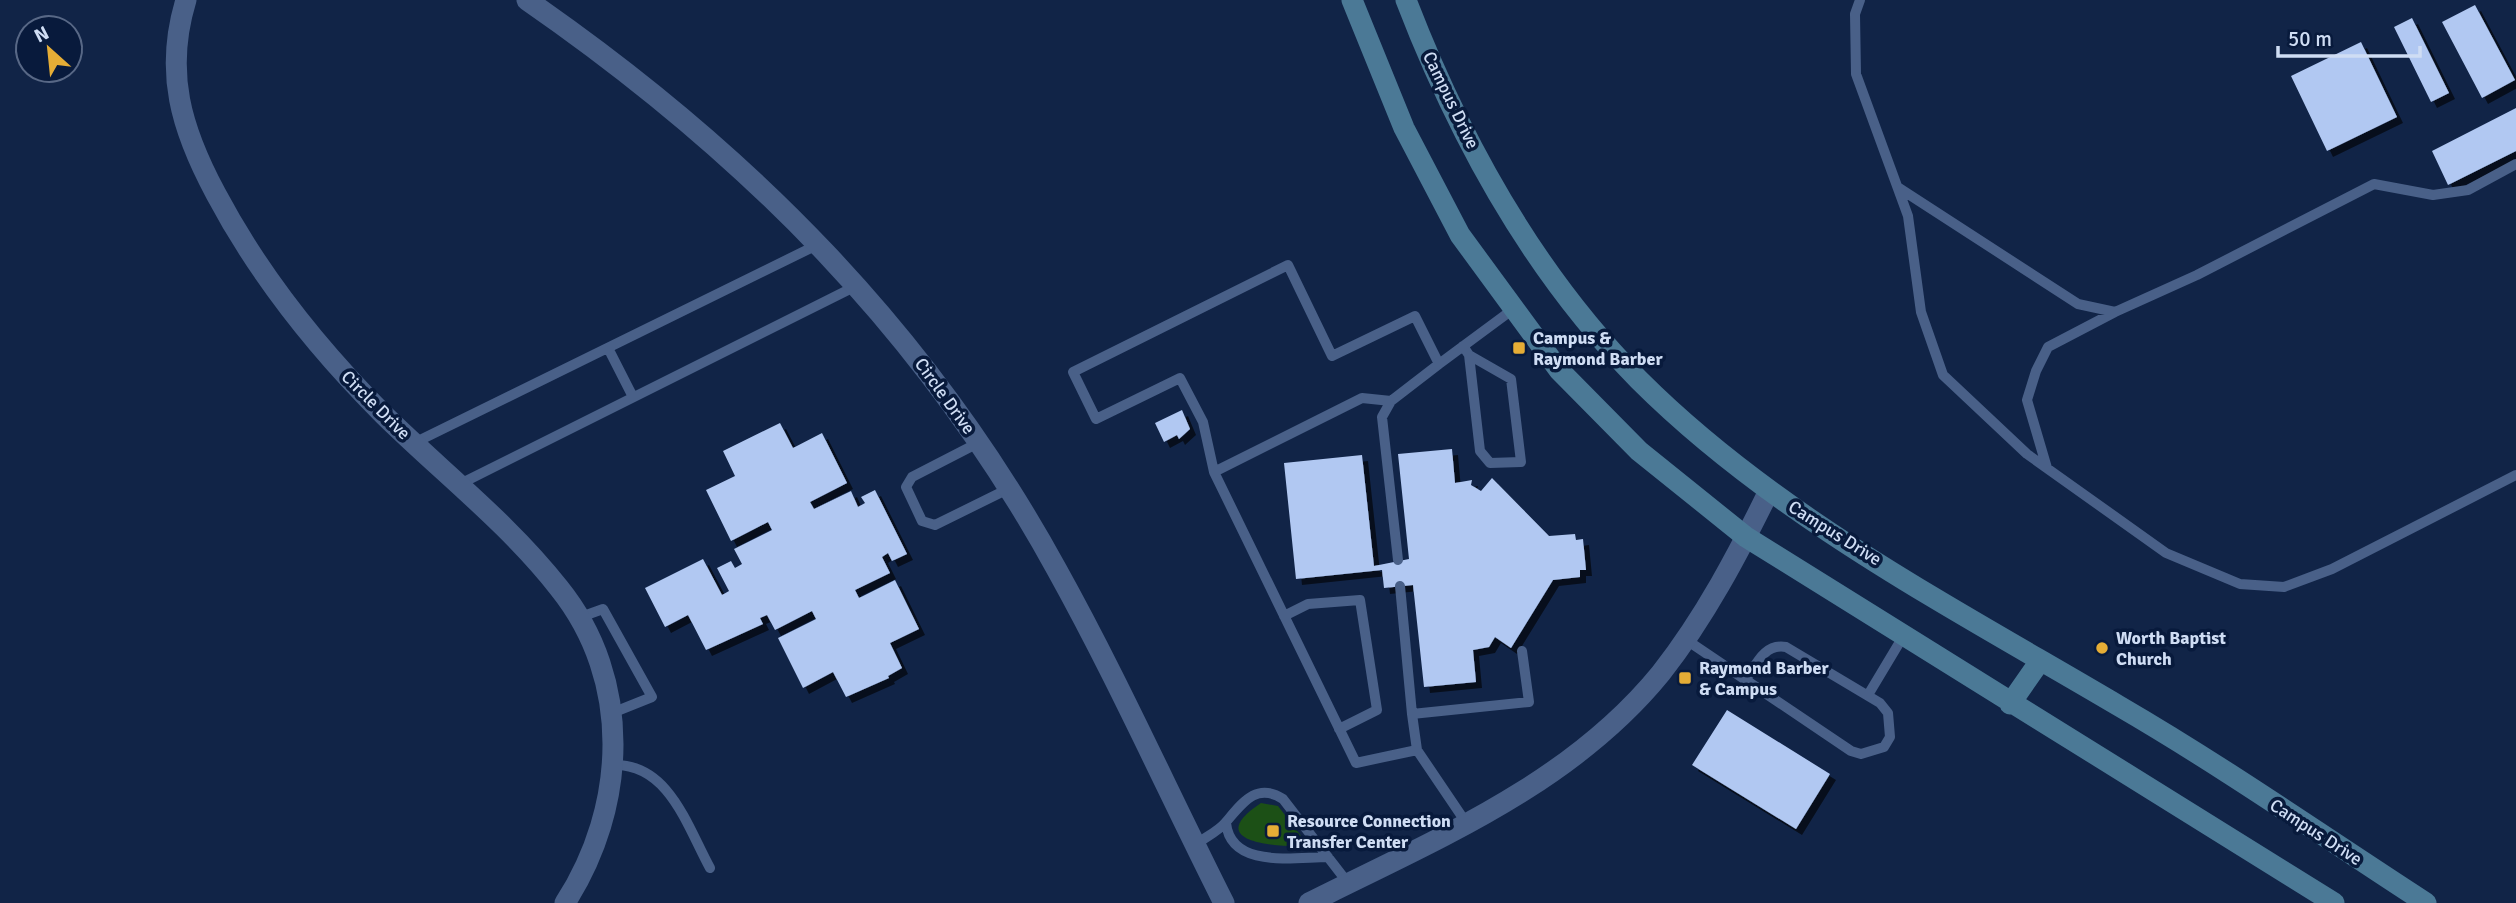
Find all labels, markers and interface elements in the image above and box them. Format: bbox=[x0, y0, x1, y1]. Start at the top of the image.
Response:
north arrow bbox=[14, 14, 84, 84]
scale bar bbox=[2278, 14, 2420, 58]
text: N bbox=[30, 21, 53, 48]
text: 50 m bbox=[2288, 26, 2332, 52]
street label: Campus Drive bbox=[1418, 48, 1484, 152]
place label: Campus & Raymond Barber bbox=[1533, 327, 1663, 370]
marker: Campus & Raymond Barber bbox=[1511, 340, 1527, 356]
street label: Circle Drive bbox=[910, 354, 980, 438]
street label: Circle Drive bbox=[337, 366, 415, 444]
street label: Campus Drive bbox=[1784, 496, 1886, 570]
place label: Worth Baptist Church bbox=[2116, 627, 2226, 670]
marker: Worth Baptist Church bbox=[2094, 640, 2110, 656]
place label: Raymond Barber & Campus bbox=[1699, 657, 1829, 700]
marker: Raymond Barber & Campus bbox=[1677, 670, 1693, 686]
street label: Campus Drive bbox=[2266, 794, 2366, 870]
place label: Resource Connection Transfer Center bbox=[1287, 810, 1451, 853]
marker: Resource Connection Transfer Center bbox=[1265, 823, 1281, 839]

